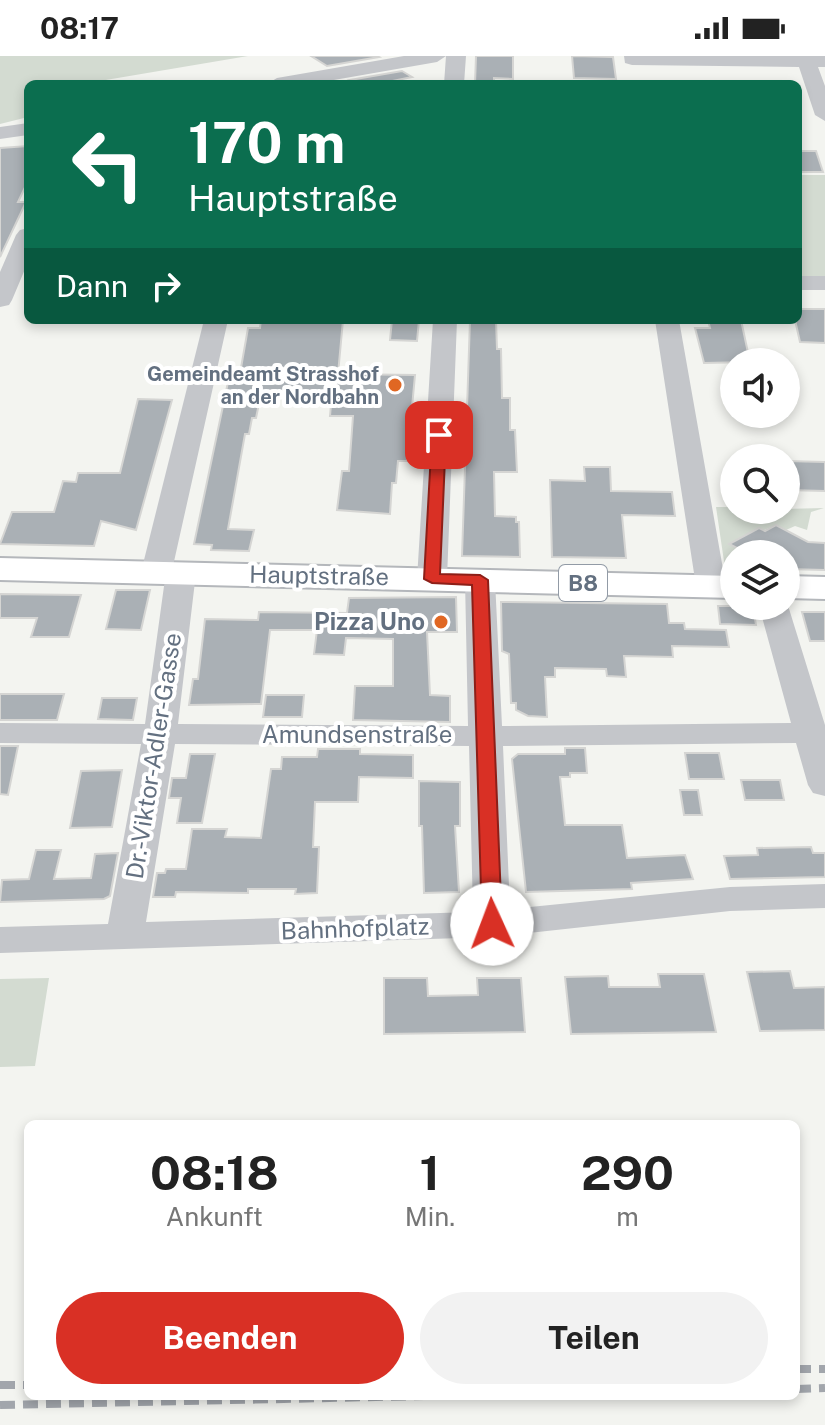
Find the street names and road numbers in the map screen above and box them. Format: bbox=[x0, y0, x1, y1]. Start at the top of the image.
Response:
street label: Hauptstraße bbox=[249, 560, 389, 590]
road number: B8 bbox=[559, 565, 607, 601]
street label: Dr.-Viktor-Adler-Gasse bbox=[120, 631, 186, 881]
street label: Amundsenstraße bbox=[262, 720, 452, 748]
street label: Bahnhofplatz bbox=[280, 911, 430, 945]

